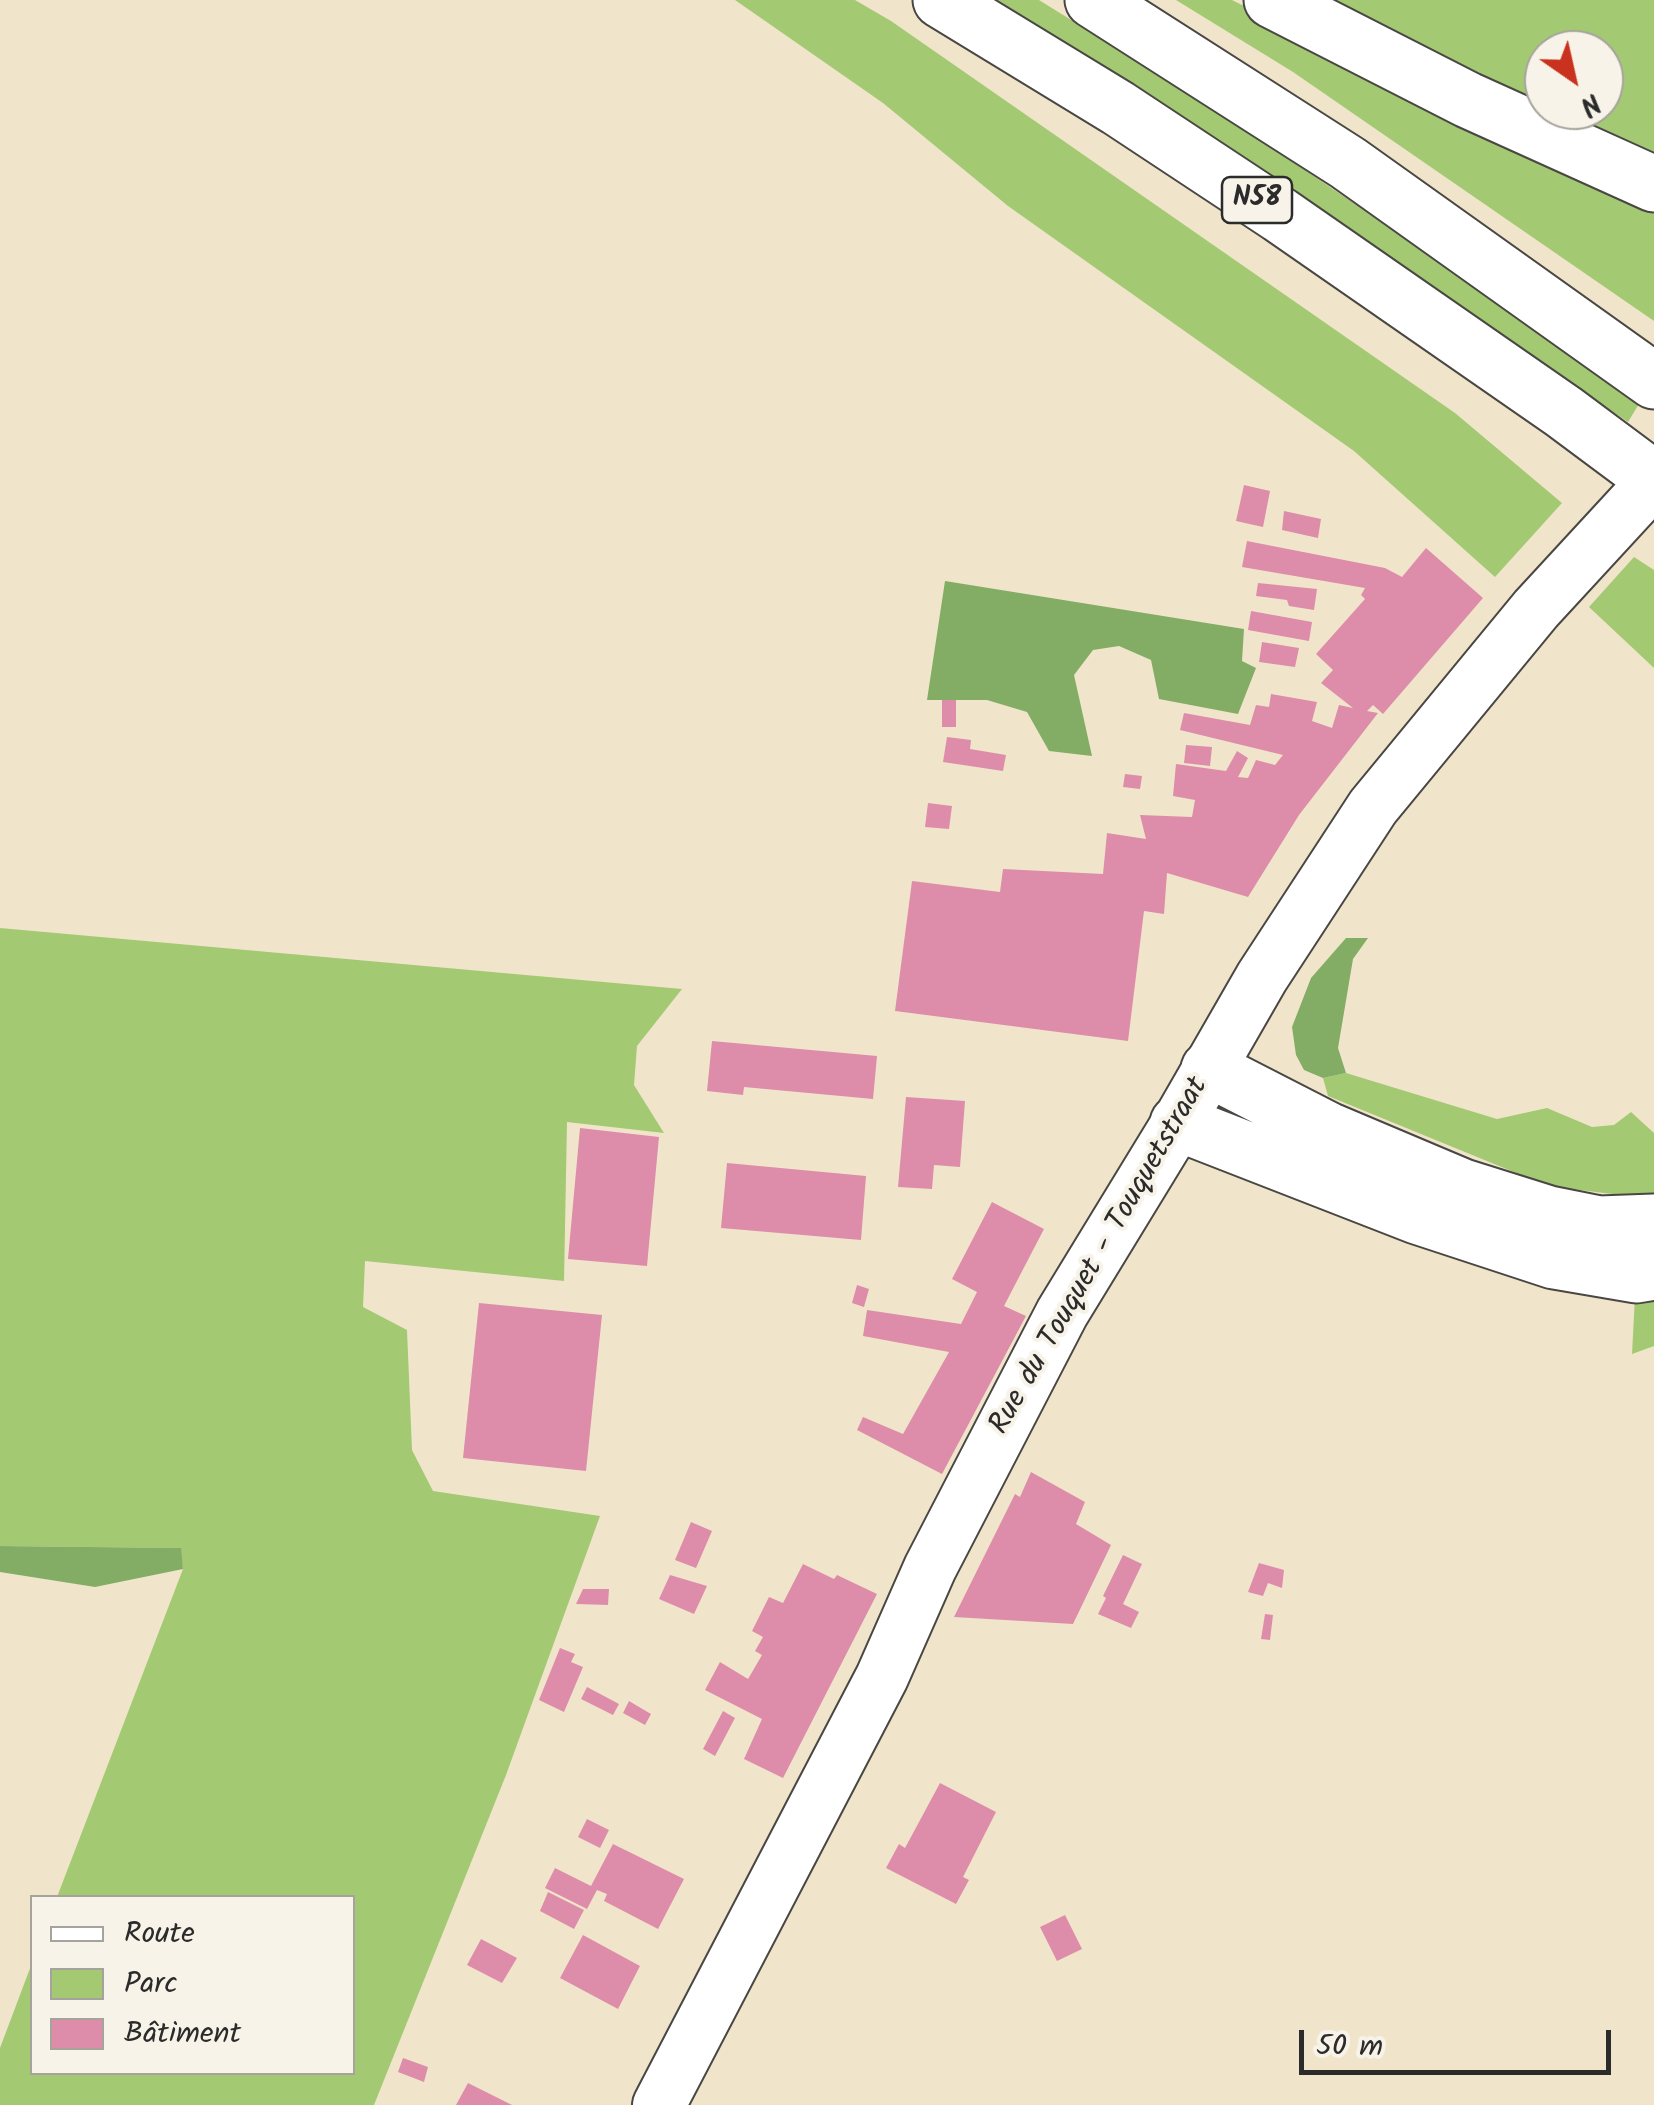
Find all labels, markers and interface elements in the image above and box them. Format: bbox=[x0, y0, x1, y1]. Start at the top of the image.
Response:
north arrow bbox=[1524, 30, 1624, 130]
text: N bbox=[1570, 80, 1610, 127]
road number: N58 bbox=[1222, 177, 1292, 223]
street label: Rue du Touquet - Touquetstraat bbox=[984, 1072, 1218, 1442]
legend bbox=[30, 1895, 355, 2075]
text: Route bbox=[124, 1910, 195, 1958]
text: Parc bbox=[124, 1960, 178, 2008]
text: Bâtiment bbox=[124, 2010, 241, 2058]
scale bar bbox=[1304, 2010, 1616, 2072]
text: 50 m bbox=[1316, 2023, 1383, 2071]

